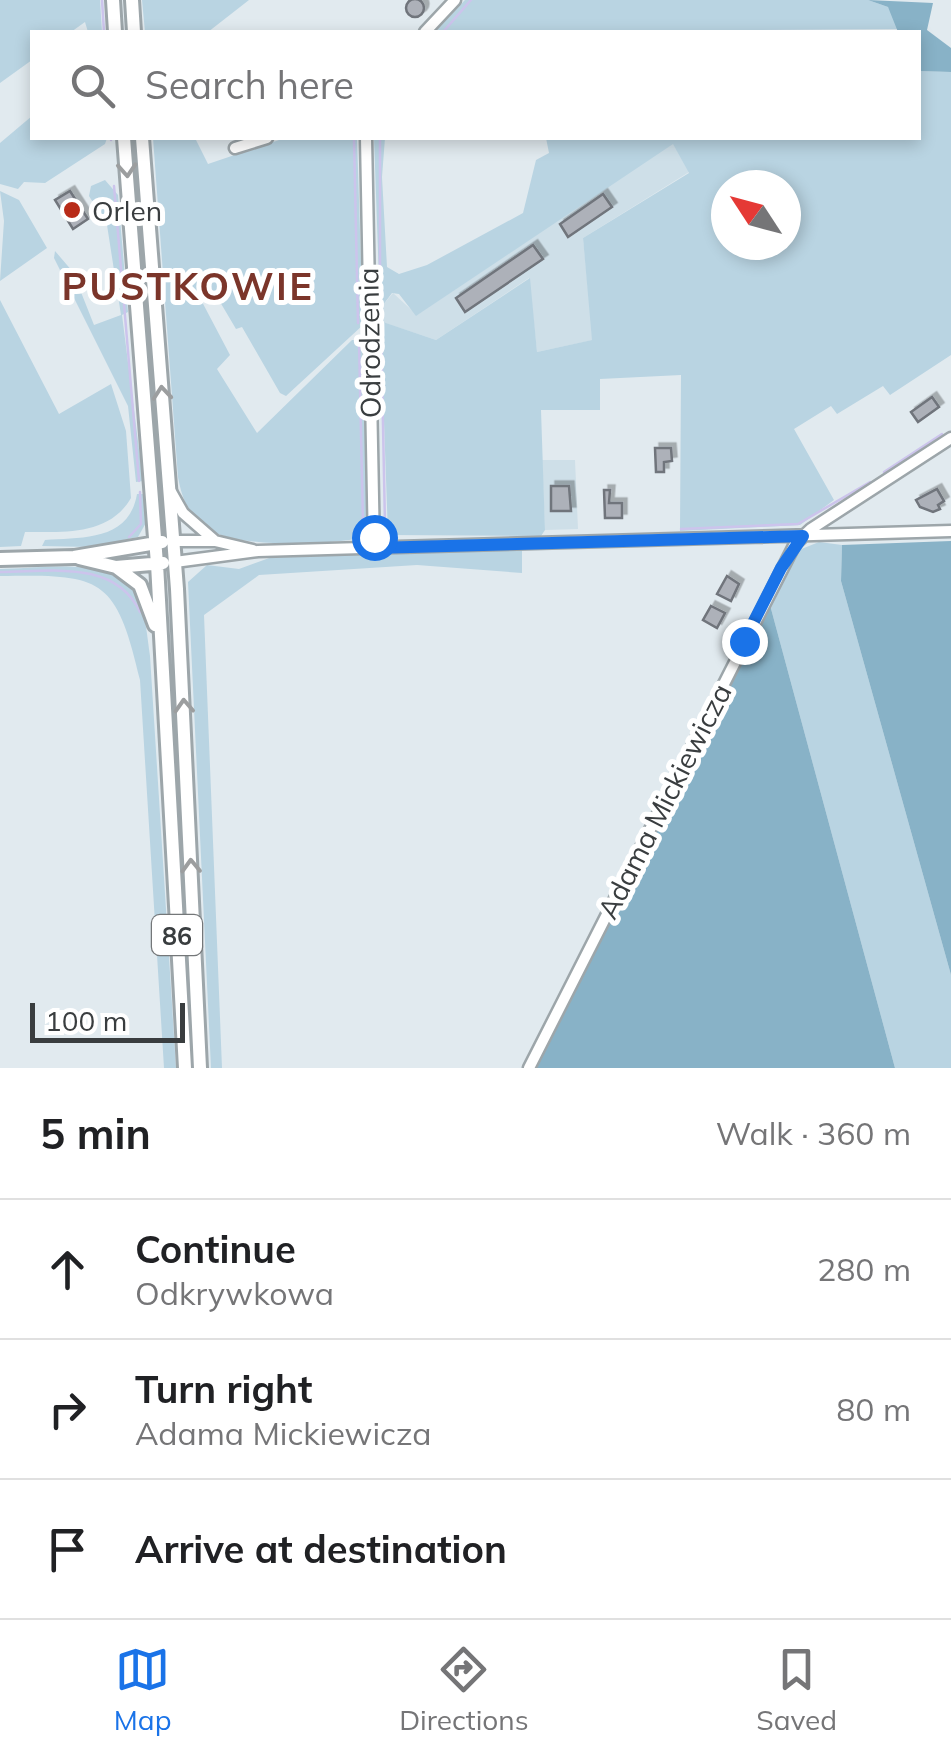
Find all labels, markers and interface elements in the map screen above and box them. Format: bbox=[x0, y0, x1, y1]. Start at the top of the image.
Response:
search box bbox=[30, 30, 921, 140]
icon: search bbox=[65, 58, 120, 113]
text: Search here bbox=[145, 61, 354, 109]
one-way arrow bbox=[115, 163, 137, 179]
north arrow bbox=[711, 170, 801, 260]
place label: Orlen bbox=[92, 193, 162, 228]
marker: Orlen bbox=[61, 199, 83, 221]
district label: PUSTKOWIE bbox=[62, 262, 314, 310]
street label: Odrodzenia bbox=[350, 267, 388, 419]
one-way arrow bbox=[152, 384, 173, 400]
route start bbox=[352, 515, 398, 561]
route end bbox=[722, 619, 768, 665]
street label: Adama Mickiewicza bbox=[590, 677, 738, 925]
one-way arrow bbox=[174, 697, 195, 713]
one-way arrow bbox=[181, 857, 202, 873]
road number: 86 bbox=[152, 915, 202, 955]
scale bar bbox=[30, 998, 185, 1042]
text: 100 m bbox=[45, 1003, 127, 1038]
text: 5 min bbox=[40, 1107, 151, 1160]
text: Walk · 360 m bbox=[716, 1113, 911, 1153]
text: Continue bbox=[135, 1225, 296, 1273]
icon: ahead bbox=[40, 1242, 95, 1297]
text: 280 m bbox=[817, 1249, 911, 1289]
text: Odkrywkowa bbox=[135, 1273, 334, 1313]
text: Turn right bbox=[135, 1365, 312, 1413]
icon: right bbox=[40, 1382, 95, 1437]
text: 80 m bbox=[836, 1389, 911, 1429]
text: Adama Mickiewicza bbox=[135, 1413, 432, 1453]
icon: arrive bbox=[40, 1522, 95, 1577]
text: Arrive at destination bbox=[135, 1525, 507, 1573]
tab: Map bbox=[114, 1642, 171, 1737]
tab: Directions bbox=[399, 1642, 529, 1737]
tab: Saved bbox=[756, 1642, 837, 1737]

